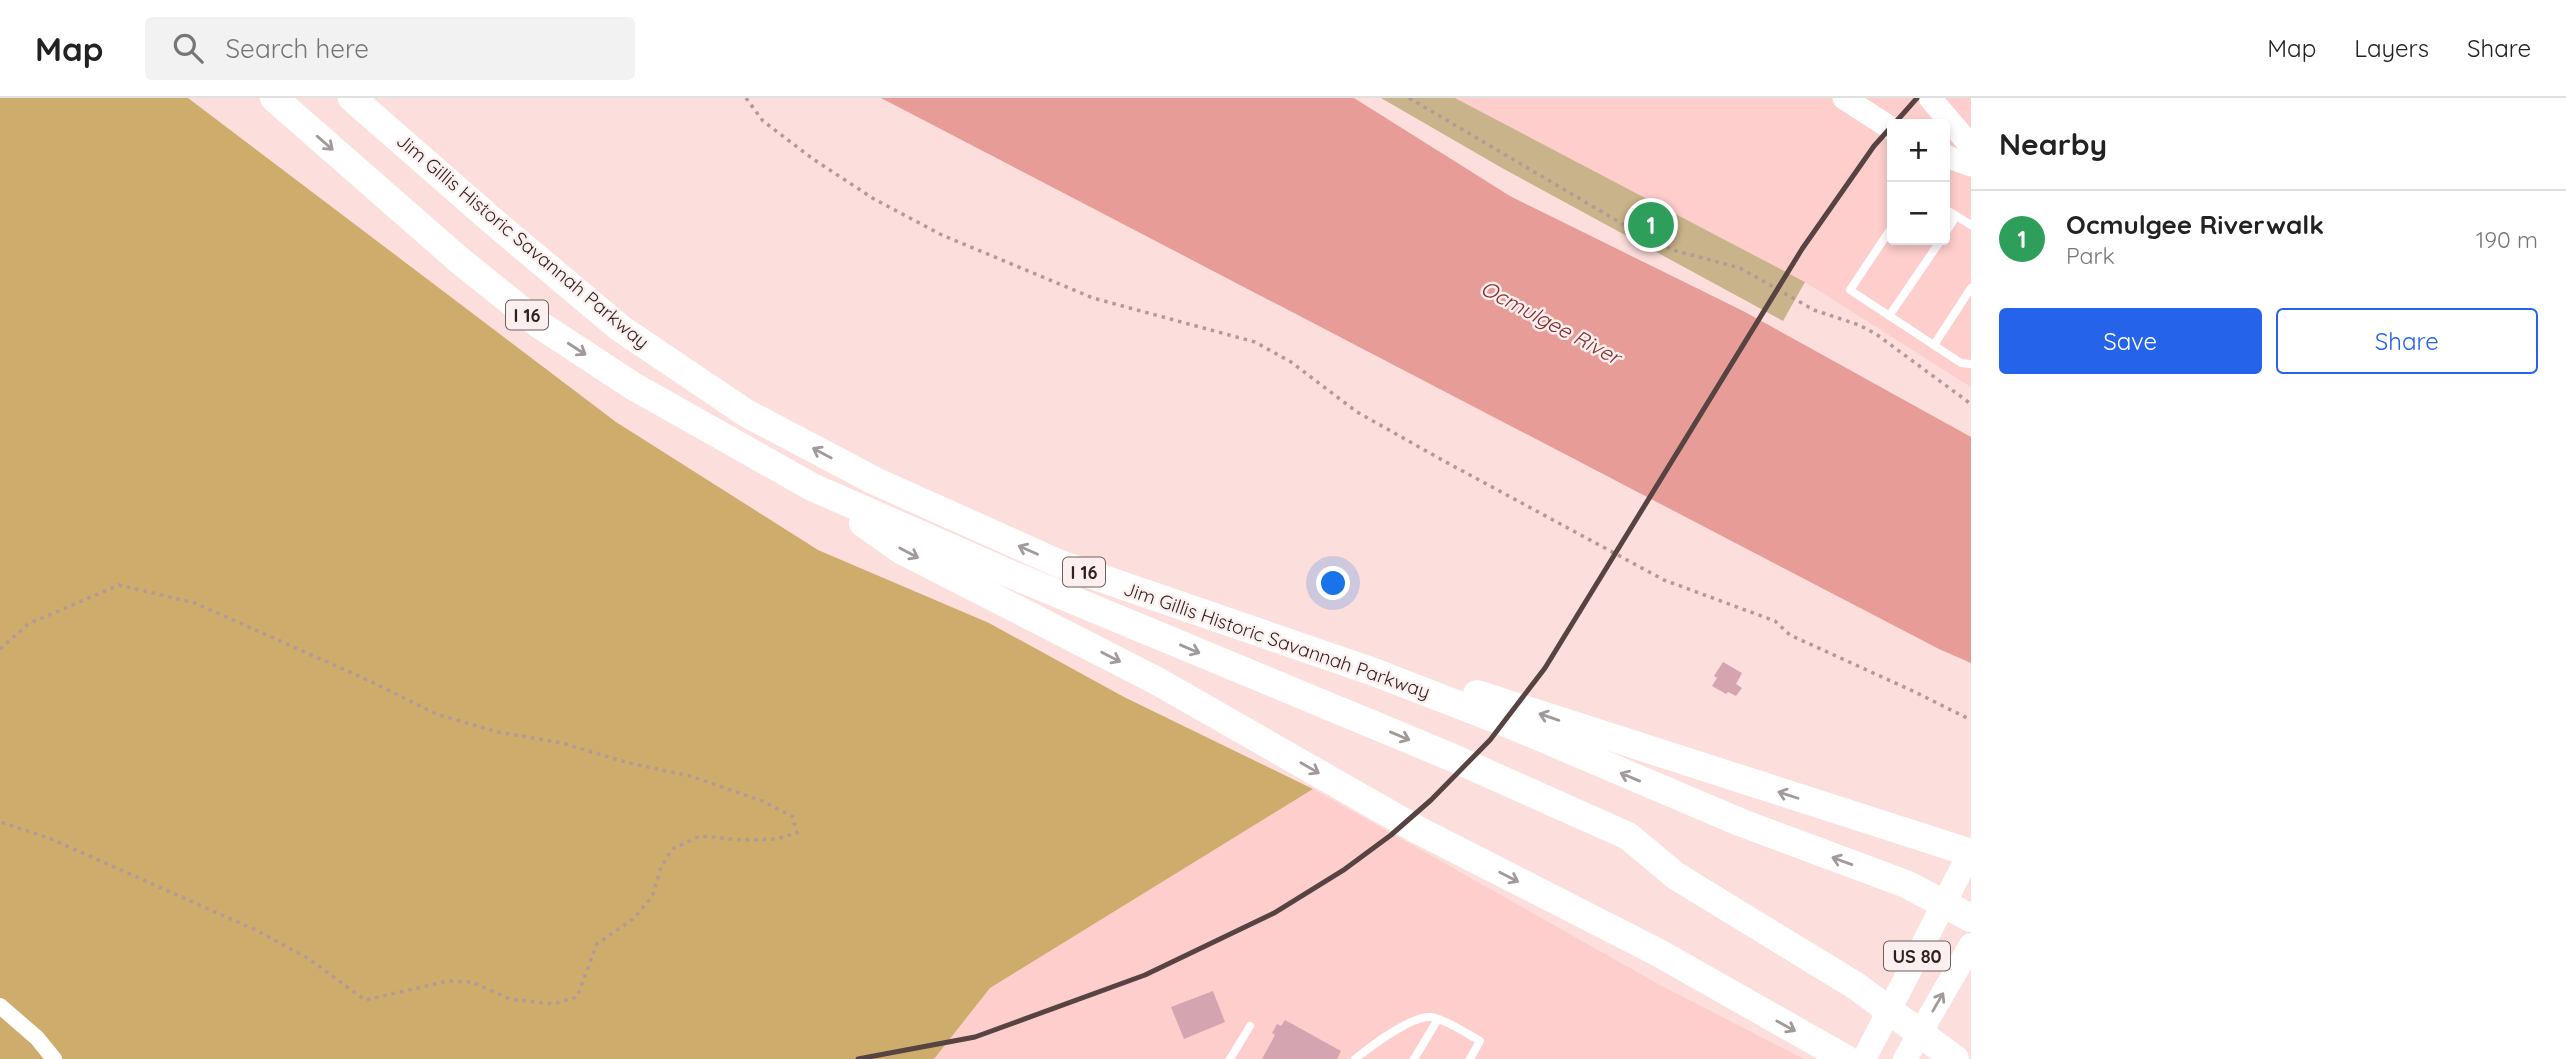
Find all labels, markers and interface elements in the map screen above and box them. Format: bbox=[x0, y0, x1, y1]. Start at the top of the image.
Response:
search box bbox=[145, 17, 635, 80]
text: Map bbox=[35, 28, 103, 69]
icon: search bbox=[169, 29, 207, 67]
text: Search here bbox=[225, 32, 369, 65]
text: Map bbox=[2267, 33, 2316, 63]
text: Layers bbox=[2354, 33, 2429, 63]
text: Share bbox=[2467, 33, 2531, 63]
map controls bbox=[1887, 119, 1950, 245]
button: + bbox=[1887, 119, 1950, 182]
text: Nearby bbox=[1999, 125, 2107, 163]
street label: Jim Gillis Historic Savannah Parkway bbox=[392, 128, 654, 354]
one-way arrow bbox=[316, 135, 334, 151]
button: − bbox=[1887, 182, 1950, 245]
pin: 1 bbox=[1628, 199, 1674, 251]
text: Ocmulgee Riverwalk bbox=[2066, 208, 2324, 241]
text: 1 bbox=[2018, 225, 2026, 254]
text: 190 m bbox=[2476, 225, 2538, 254]
text: Park bbox=[2066, 241, 2115, 270]
water label: Ocmulgee River bbox=[1477, 274, 1628, 371]
road number: I 16 bbox=[506, 300, 548, 330]
button: Save bbox=[1999, 308, 2262, 374]
button: Share bbox=[2276, 308, 2538, 374]
one-way arrow bbox=[566, 342, 586, 356]
one-way arrow bbox=[812, 446, 833, 459]
one-way arrow bbox=[1018, 543, 1039, 556]
one-way arrow bbox=[898, 547, 919, 561]
road number: I 16 bbox=[1063, 558, 1105, 586]
your location bbox=[1316, 566, 1350, 600]
street label: Jim Gillis Historic Savannah Parkway bbox=[1121, 576, 1433, 704]
one-way arrow bbox=[1179, 643, 1201, 656]
one-way arrow bbox=[1100, 651, 1121, 665]
one-way arrow bbox=[1538, 710, 1560, 722]
one-way arrow bbox=[1389, 730, 1411, 743]
one-way arrow bbox=[1299, 761, 1319, 775]
one-way arrow bbox=[1620, 769, 1642, 782]
one-way arrow bbox=[1778, 788, 1800, 800]
one-way arrow bbox=[1831, 853, 1853, 866]
one-way arrow bbox=[1499, 870, 1519, 884]
road number: US 80 bbox=[1884, 942, 1950, 970]
one-way arrow bbox=[1931, 992, 1945, 1012]
one-way arrow bbox=[1776, 1019, 1796, 1033]

